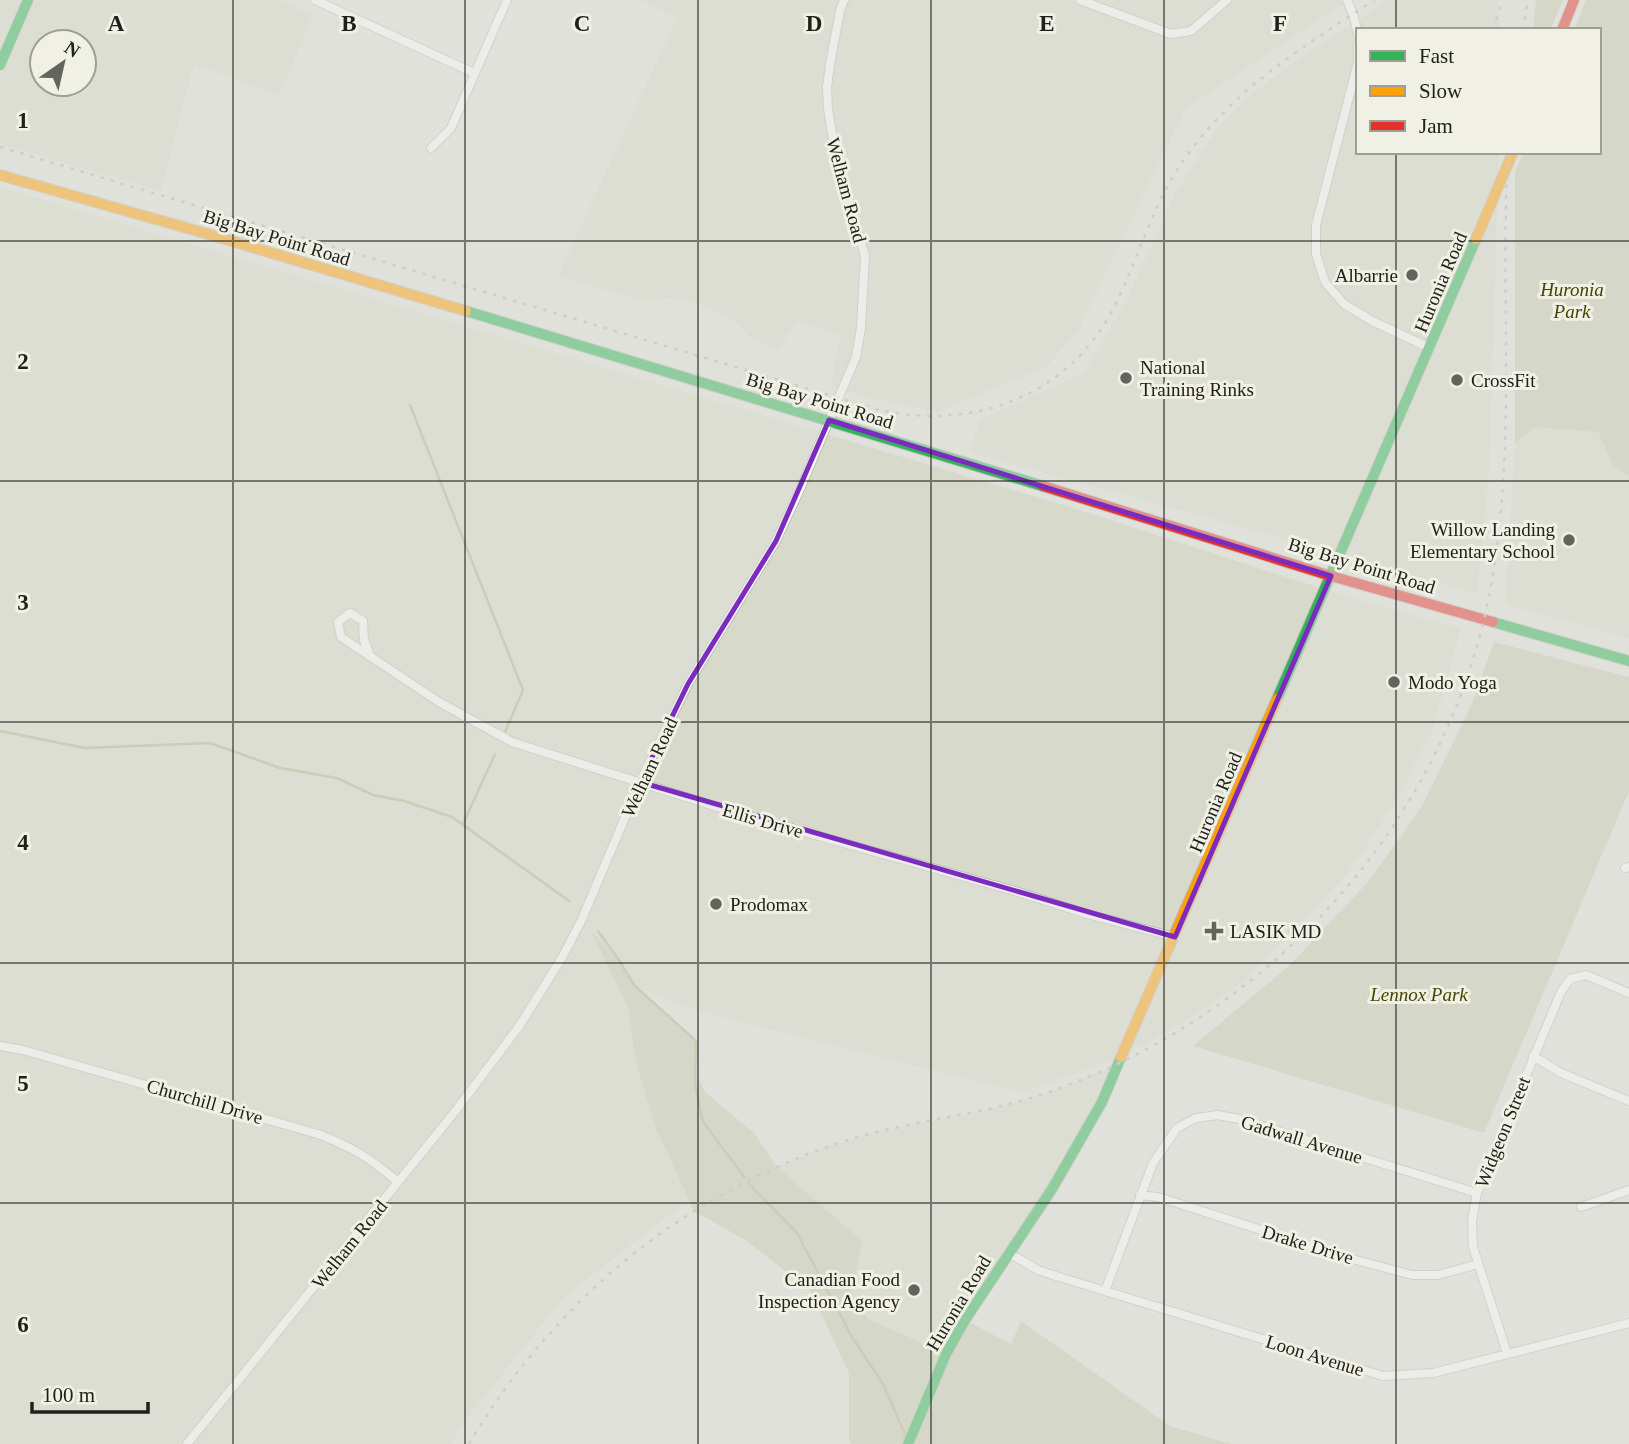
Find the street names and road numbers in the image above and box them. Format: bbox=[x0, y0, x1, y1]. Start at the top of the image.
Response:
street label: Welham Road bbox=[822, 135, 871, 245]
street label: Big Bay Point Road bbox=[201, 205, 353, 270]
street label: Huronia Road bbox=[1410, 228, 1471, 336]
street label: Big Bay Point Road bbox=[744, 368, 896, 433]
street label: Big Bay Point Road bbox=[1286, 533, 1438, 598]
street label: Welham Road bbox=[617, 714, 682, 820]
street label: Huronia Road bbox=[1185, 748, 1246, 856]
street label: Ellis Drive bbox=[720, 799, 806, 842]
street label: Widgeon Street bbox=[1471, 1073, 1535, 1191]
street label: Churchill Drive bbox=[144, 1075, 265, 1128]
street label: Gadwall Avenue bbox=[1239, 1111, 1365, 1168]
street label: Welham Road bbox=[307, 1195, 392, 1293]
street label: Drake Drive bbox=[1260, 1221, 1356, 1268]
street label: Huronia Road bbox=[922, 1252, 995, 1355]
street label: Loon Avenue bbox=[1263, 1331, 1366, 1380]

